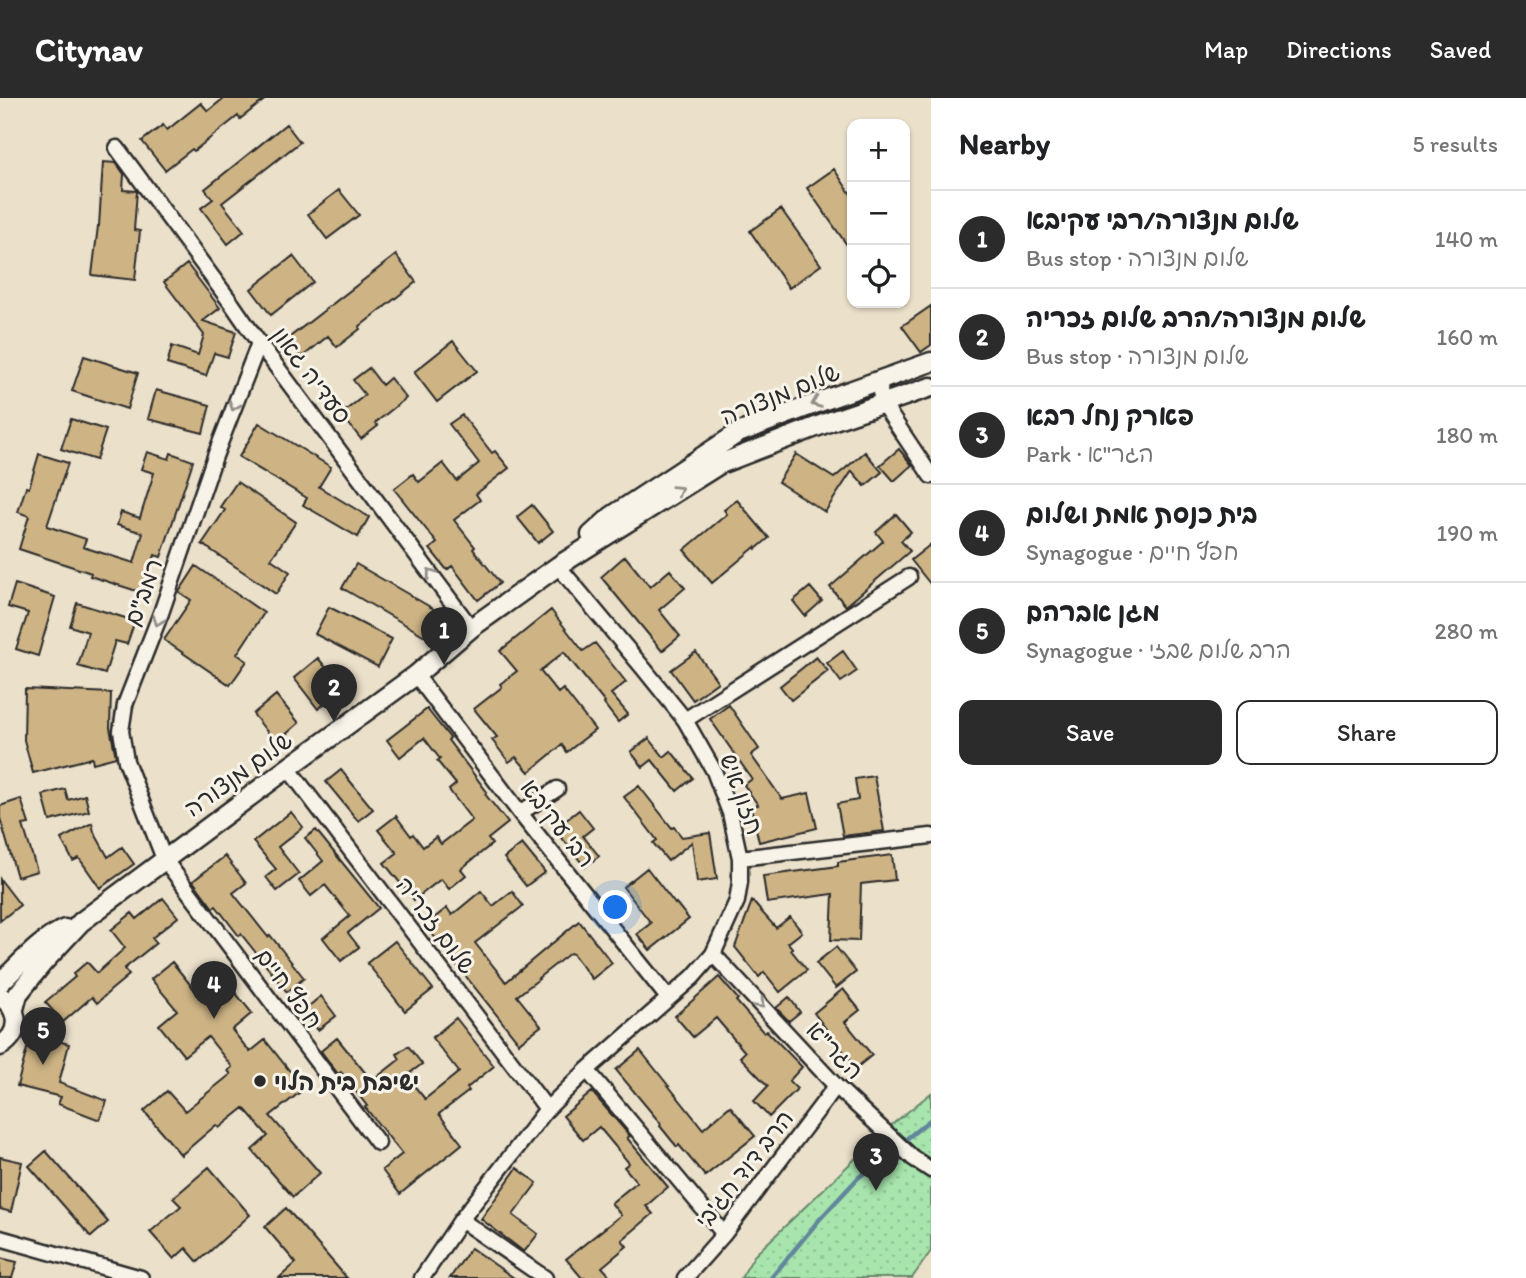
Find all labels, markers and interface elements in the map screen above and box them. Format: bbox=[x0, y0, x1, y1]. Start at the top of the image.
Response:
text: Citynav bbox=[35, 30, 143, 69]
text: Map bbox=[1204, 35, 1248, 64]
text: Directions bbox=[1286, 35, 1392, 64]
text: Saved bbox=[1430, 35, 1491, 64]
map controls bbox=[847, 119, 910, 308]
button: + bbox=[847, 119, 910, 182]
text: Nearby bbox=[959, 125, 1050, 162]
text: 5 results bbox=[1412, 130, 1498, 158]
button: − bbox=[847, 182, 910, 245]
text: שלום מנצורה/רבי עקיבא bbox=[1026, 204, 1299, 236]
text: 1 bbox=[977, 225, 987, 253]
text: 140 m bbox=[1435, 225, 1498, 253]
text: Bus stop · שלום מנצורה bbox=[1026, 244, 1249, 272]
button: locate bbox=[847, 245, 910, 308]
text: שלום מנצורה/הרב שלום זכריה bbox=[1026, 302, 1366, 334]
street label: סעדיה גאון bbox=[265, 321, 358, 430]
text: 2 bbox=[976, 323, 988, 351]
text: 160 m bbox=[1436, 323, 1498, 351]
text: Bus stop · שלום מנצורה bbox=[1026, 342, 1249, 370]
street label: שלום מנצורה bbox=[716, 357, 844, 431]
one-way arrow bbox=[811, 395, 823, 409]
one-way arrow bbox=[229, 400, 243, 412]
text: פארק נחל רבא bbox=[1026, 400, 1194, 432]
text: 3 bbox=[976, 421, 988, 449]
text: 180 m bbox=[1436, 421, 1498, 449]
text: Park · הגר"א bbox=[1026, 440, 1154, 468]
one-way arrow bbox=[670, 486, 683, 499]
text: בית כנסת אמת ושלום bbox=[1026, 498, 1258, 530]
text: 4 bbox=[975, 519, 989, 547]
text: 190 m bbox=[1437, 519, 1498, 547]
text: Synagogue · חפץ חיים bbox=[1026, 538, 1238, 566]
street label: רמב"ם bbox=[117, 554, 169, 630]
one-way arrow bbox=[427, 568, 439, 580]
text: מגן אברהם bbox=[1026, 596, 1160, 628]
pin: 1 bbox=[421, 607, 467, 665]
one-way arrow bbox=[152, 614, 166, 626]
text: 5 bbox=[976, 617, 988, 645]
text: 280 m bbox=[1435, 617, 1498, 645]
text: Synagogue · הרב שלום שבזי bbox=[1026, 636, 1291, 664]
pin: 2 bbox=[311, 664, 357, 722]
button: Save bbox=[959, 700, 1222, 765]
button: Share bbox=[1236, 700, 1498, 765]
street label: שלום מנצורה bbox=[178, 725, 298, 823]
street label: חזון איש bbox=[714, 750, 770, 838]
street label: רבי עקיבא bbox=[514, 773, 601, 874]
street label: שלום זכריה bbox=[390, 871, 482, 980]
your location bbox=[598, 890, 632, 924]
street label: חפץ חיים bbox=[249, 942, 329, 1034]
pin: 4 bbox=[191, 961, 237, 1019]
one-way arrow bbox=[752, 996, 764, 1009]
pin: 5 bbox=[20, 1007, 66, 1065]
street label: הגר"א bbox=[800, 1015, 870, 1085]
place label: ישיבת בית הלוי bbox=[274, 1067, 419, 1096]
marker: ישיבת בית הלוי bbox=[252, 1073, 268, 1089]
street label: הרב דוד חג'בי bbox=[689, 1104, 799, 1234]
pin: 3 bbox=[853, 1133, 899, 1191]

